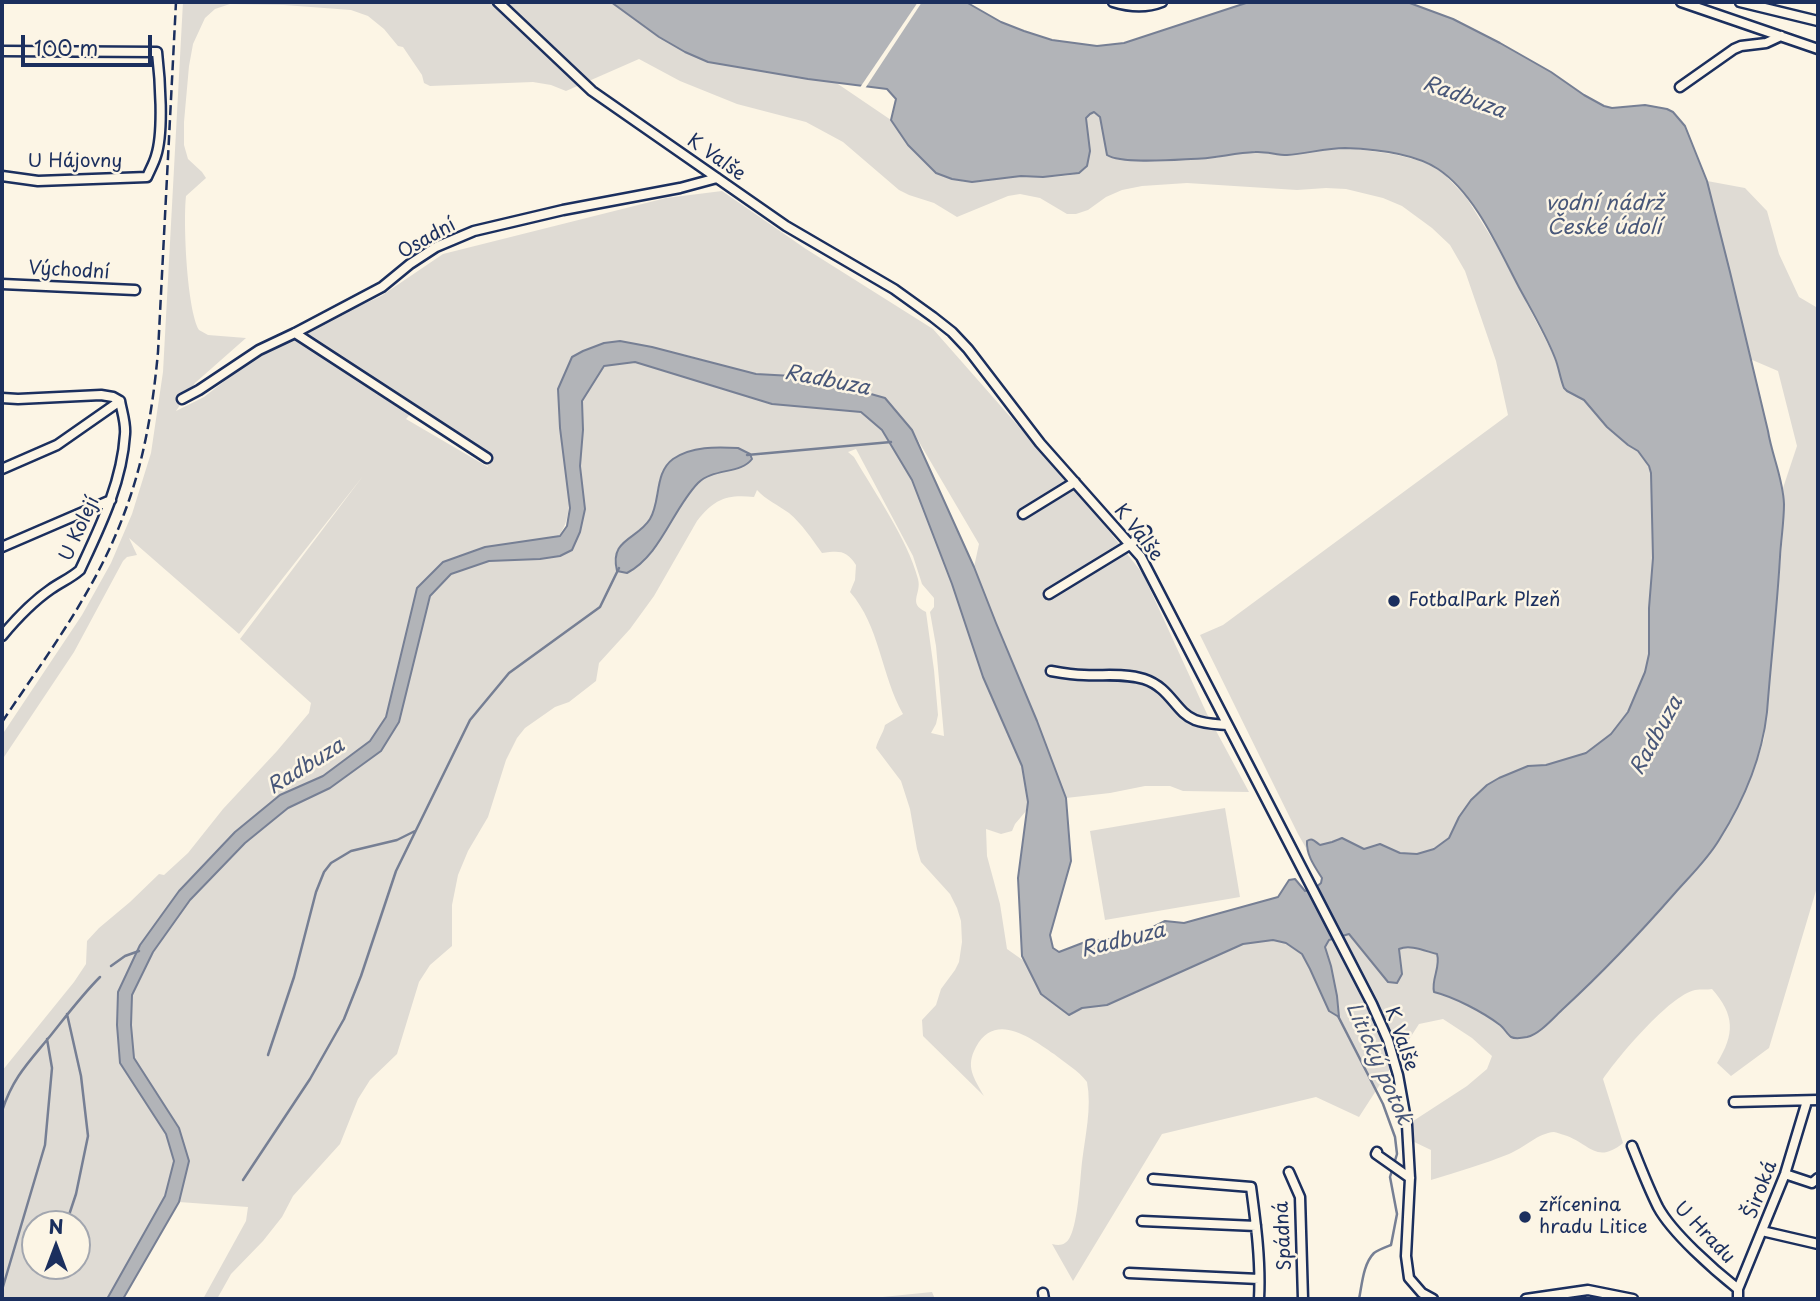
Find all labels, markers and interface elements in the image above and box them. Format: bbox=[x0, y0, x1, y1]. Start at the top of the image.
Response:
scale bar bbox=[24, 21, 156, 65]
text: 100 m bbox=[34, 31, 98, 63]
water label: Radbuza bbox=[1419, 71, 1509, 125]
street label: K Valše bbox=[682, 130, 750, 186]
street label: U Hájovny bbox=[28, 151, 122, 173]
water label: vodní nádrž České údolí bbox=[1545, 191, 1663, 241]
street label: Osadní bbox=[394, 214, 460, 264]
street label: Východní bbox=[28, 257, 110, 285]
water label: Radbuza bbox=[782, 360, 872, 402]
street label: U Kolejí bbox=[55, 493, 105, 565]
street label: K Valše bbox=[1109, 500, 1167, 566]
place label: FotbalPark Plzeň bbox=[1408, 590, 1561, 612]
marker: FotbalPark Plzeň bbox=[1386, 593, 1402, 609]
water label: Radbuza bbox=[1625, 692, 1689, 780]
water label: Radbuza bbox=[263, 733, 349, 801]
water label: Radbuza bbox=[1078, 918, 1168, 964]
water label: Litický potok bbox=[1340, 999, 1416, 1129]
street label: K Valše bbox=[1379, 1004, 1423, 1074]
street label: Široká bbox=[1740, 1158, 1782, 1222]
place label: zřícenina hradu Litice bbox=[1539, 1195, 1647, 1239]
street label: U Hradu bbox=[1669, 1197, 1739, 1269]
street label: Spádná bbox=[1271, 1201, 1297, 1271]
marker: zřícenina hradu Litice bbox=[1517, 1209, 1533, 1225]
north arrow bbox=[21, 1210, 91, 1280]
text: N bbox=[48, 1212, 64, 1240]

